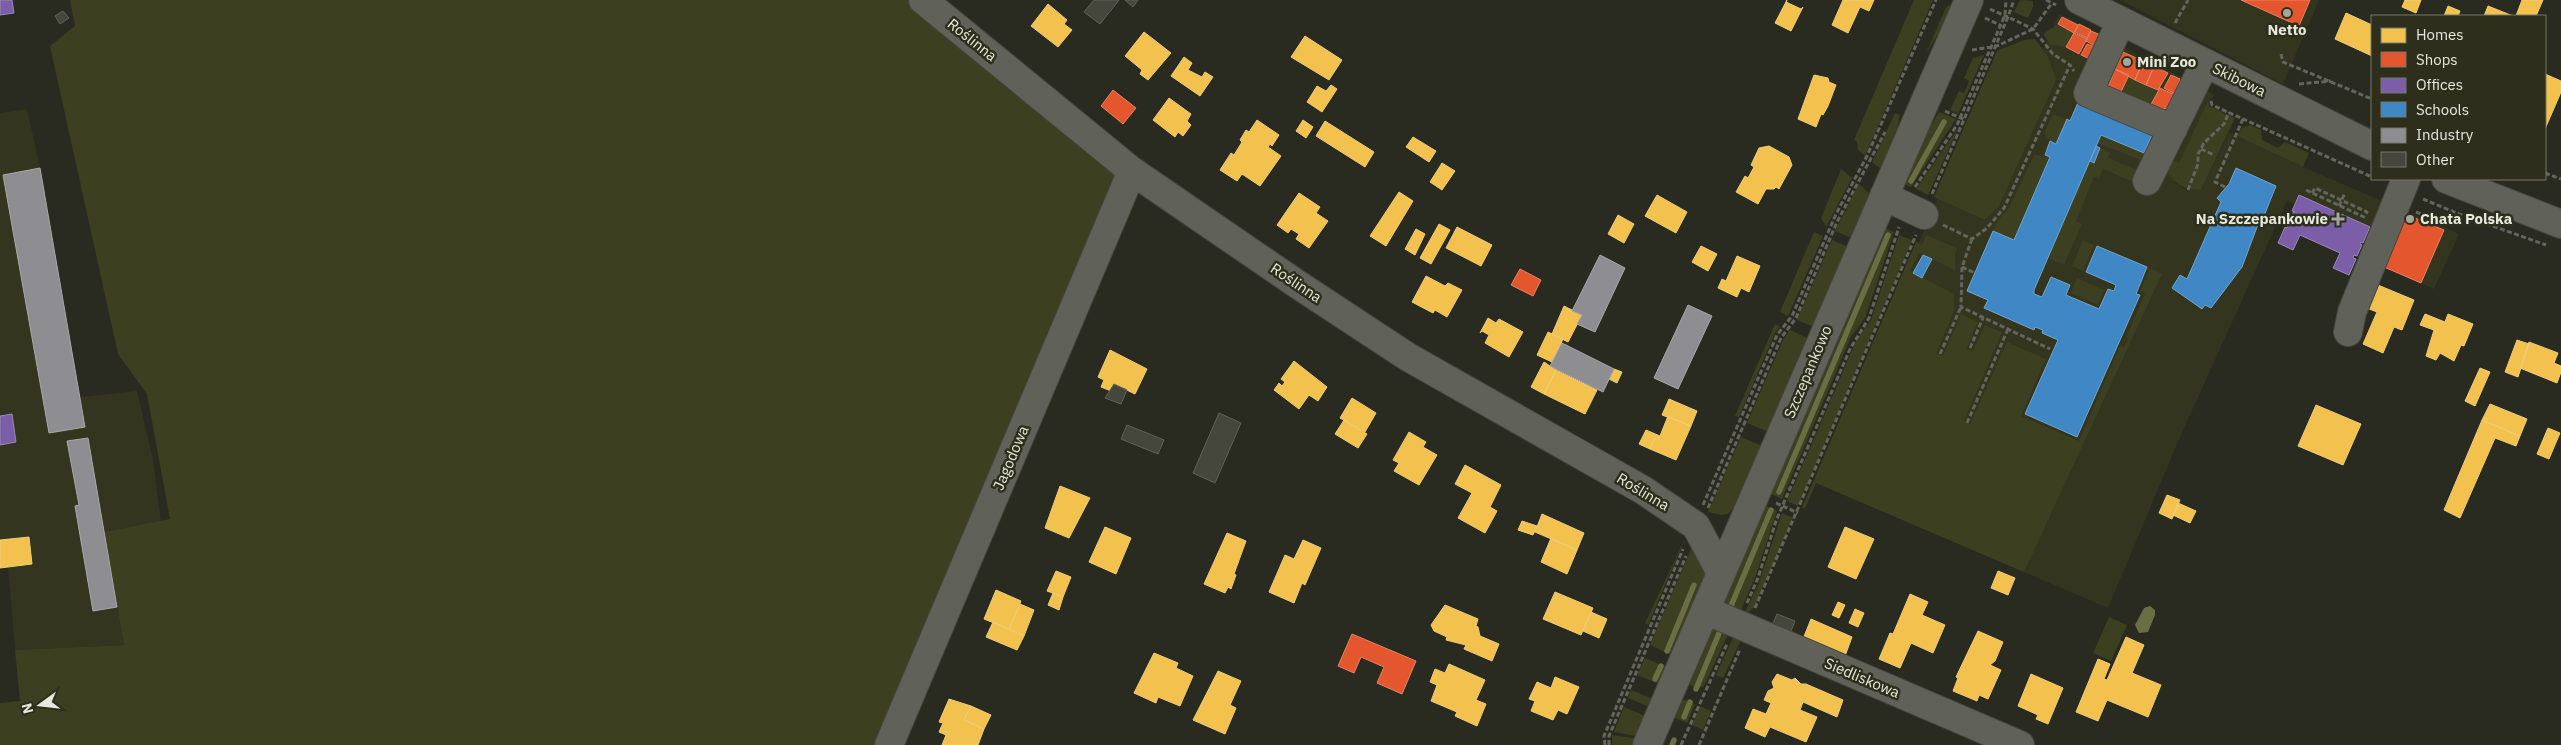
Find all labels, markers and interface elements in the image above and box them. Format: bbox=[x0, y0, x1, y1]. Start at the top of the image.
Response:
marker: Netto bbox=[2281, 7, 2293, 19]
street label: Roślinna bbox=[944, 14, 1001, 65]
legend bbox=[2371, 15, 2546, 180]
place label: Netto bbox=[2267, 20, 2307, 39]
text: Homes bbox=[2416, 25, 2464, 44]
text: Shops bbox=[2416, 50, 2458, 69]
place label: Mini Zoo bbox=[2137, 52, 2196, 71]
marker: Mini Zoo bbox=[2121, 56, 2133, 68]
street label: Skibowa bbox=[2210, 59, 2269, 101]
text: Offices bbox=[2416, 75, 2463, 94]
text: Schools bbox=[2416, 100, 2469, 119]
text: Industry bbox=[2416, 125, 2474, 144]
text: Other bbox=[2416, 150, 2455, 169]
place label: Na Szczepankowie bbox=[2196, 209, 2328, 228]
place label: Chata Polska bbox=[2420, 209, 2513, 228]
marker: Na Szczepankowie bbox=[2332, 213, 2344, 225]
marker: Chata Polska bbox=[2404, 213, 2416, 225]
street label: Roślinna bbox=[1267, 259, 1326, 307]
street label: Szczepankowo bbox=[1779, 322, 1836, 421]
street label: Jagodowa bbox=[988, 423, 1033, 493]
street label: Roślinna bbox=[1614, 469, 1673, 515]
street label: Siedliskowa bbox=[1822, 653, 1903, 702]
north arrow bbox=[15, 680, 65, 730]
text: N bbox=[17, 701, 37, 716]

